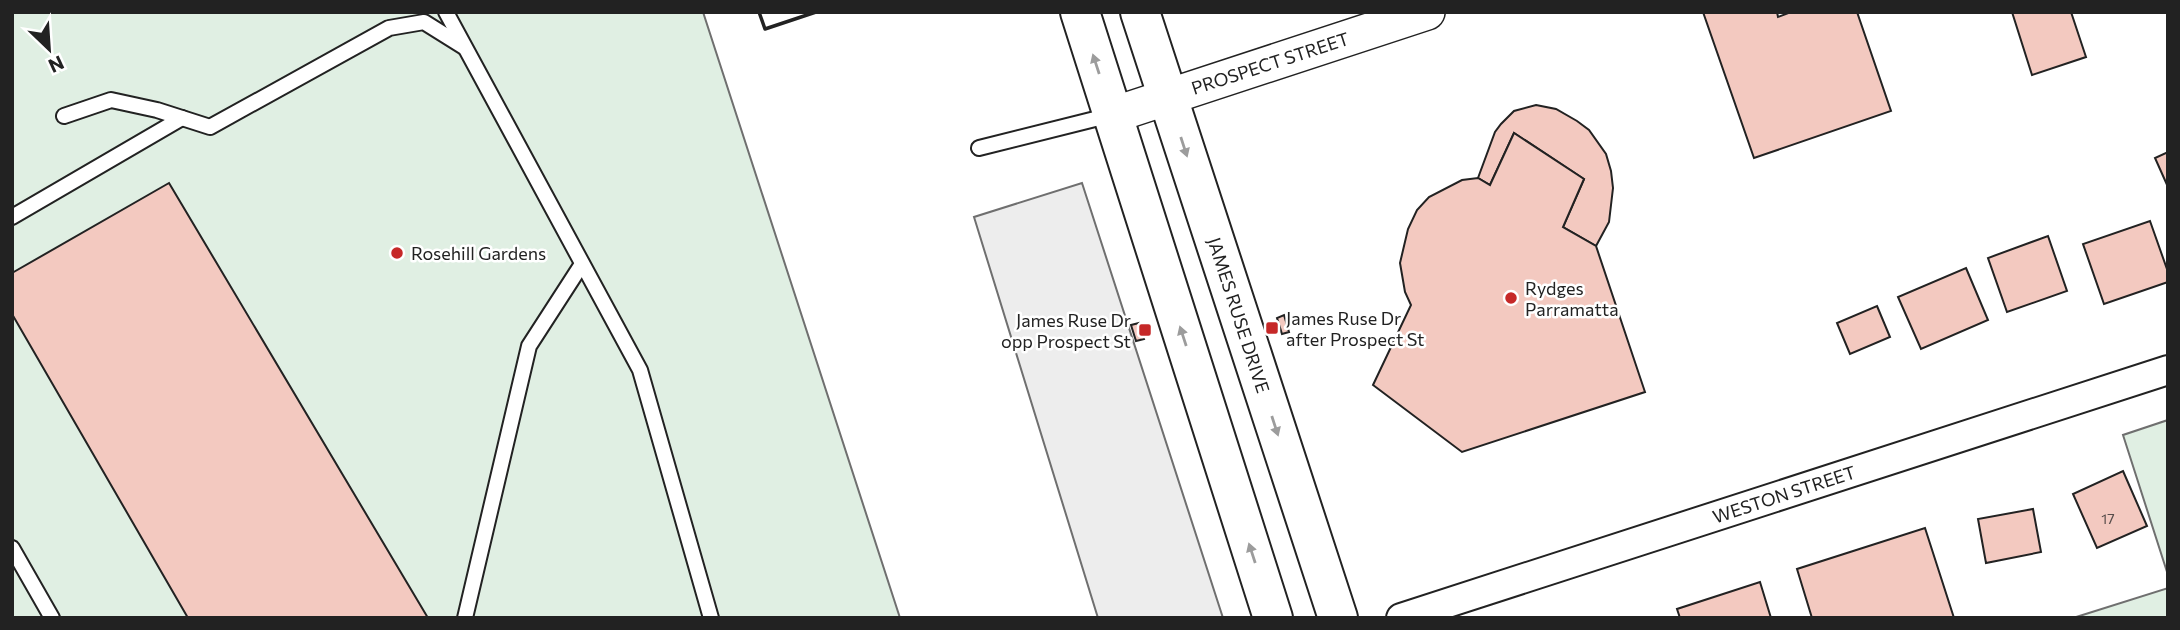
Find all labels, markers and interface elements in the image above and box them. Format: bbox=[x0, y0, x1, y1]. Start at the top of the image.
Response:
north arrow bbox=[14, 14, 84, 84]
street label: PROSPECT STREET bbox=[1188, 27, 1352, 99]
text: N bbox=[45, 51, 68, 78]
one-way arrow bbox=[1091, 53, 1101, 74]
one-way arrow bbox=[1180, 137, 1190, 158]
street label: JAMES RUSE DRIVE bbox=[1203, 234, 1275, 396]
place label: Rosehill Gardens bbox=[411, 242, 546, 264]
marker: Rosehill Gardens bbox=[389, 245, 405, 261]
place label: Rydges Parramatta bbox=[1525, 277, 1619, 320]
marker: Rydges Parramatta bbox=[1503, 290, 1519, 306]
place label: James Ruse Dr after Prospect St bbox=[1286, 307, 1424, 350]
place label: James Ruse Dr opp Prospect St bbox=[1001, 309, 1131, 352]
marker: James Ruse Dr after Prospect St bbox=[1264, 320, 1280, 336]
marker: James Ruse Dr opp Prospect St bbox=[1137, 322, 1153, 338]
one-way arrow bbox=[1177, 325, 1188, 346]
one-way arrow bbox=[1271, 416, 1281, 437]
street label: WESTON STREET bbox=[1710, 461, 1858, 527]
house number: 17 bbox=[2101, 510, 2115, 527]
one-way arrow bbox=[1246, 542, 1257, 563]

